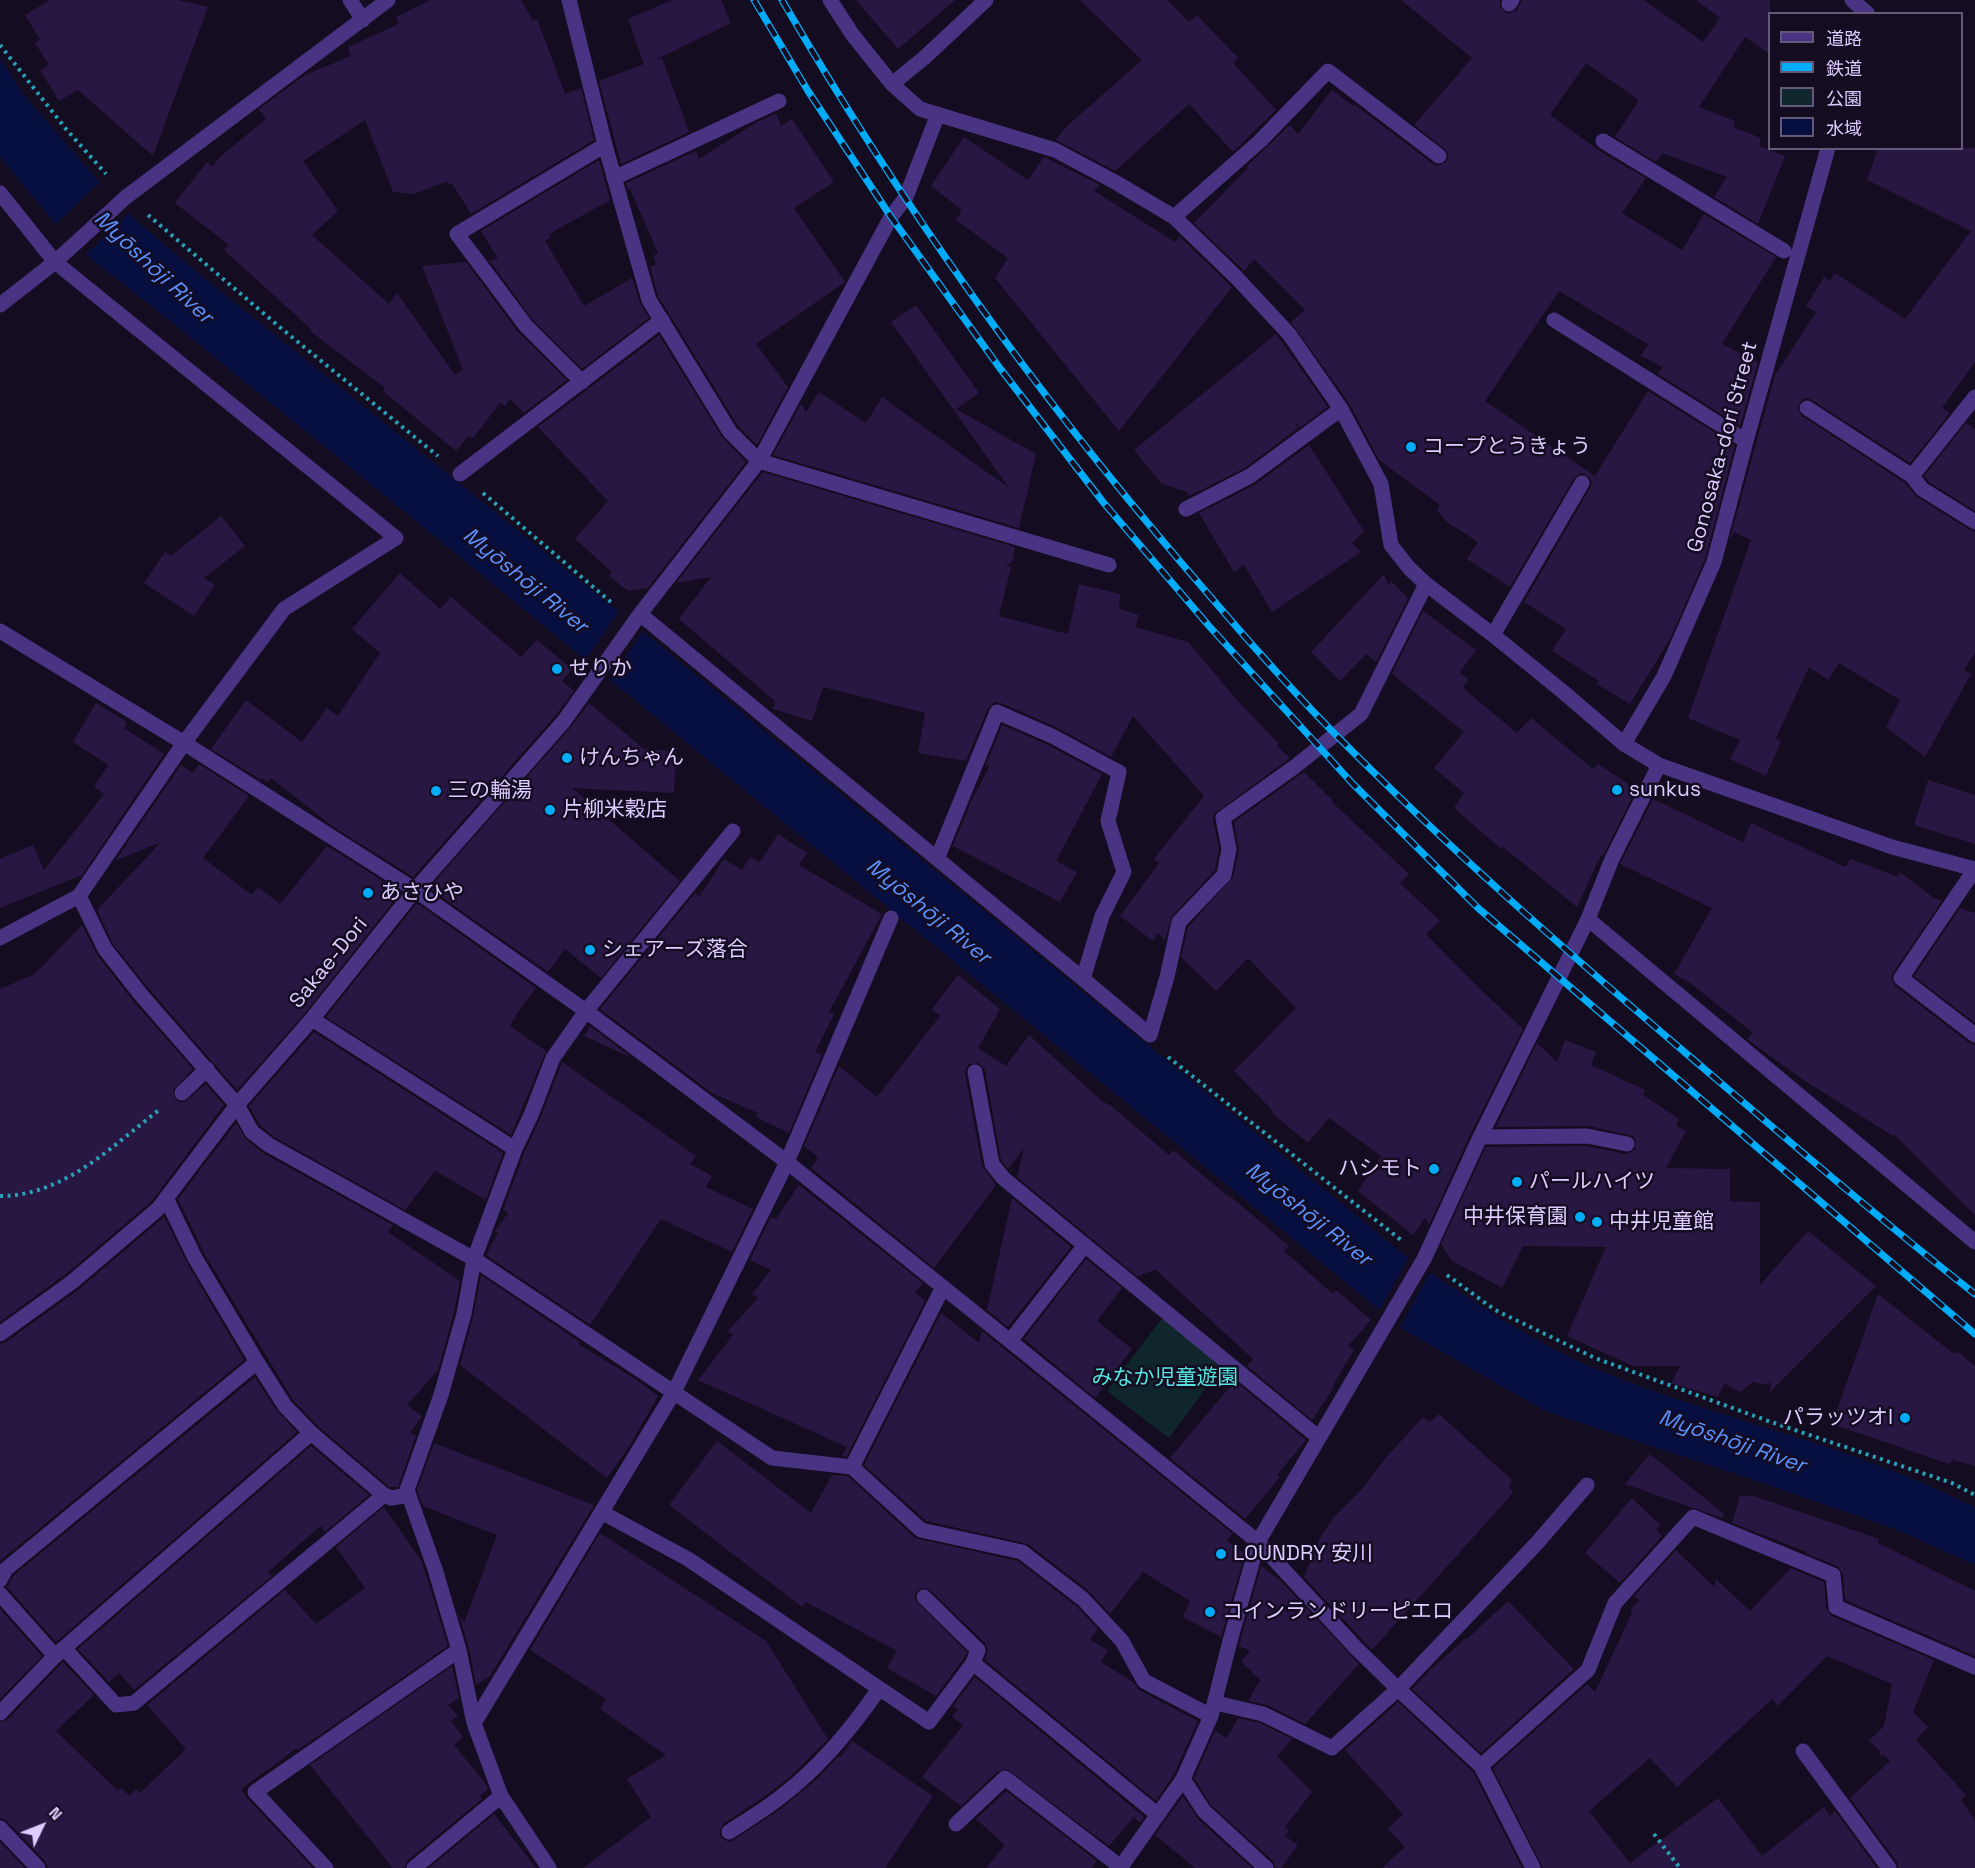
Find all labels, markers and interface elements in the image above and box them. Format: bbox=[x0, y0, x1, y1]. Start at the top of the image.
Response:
legend bbox=[1768, 12, 1963, 150]
text: 道路 bbox=[1826, 27, 1862, 50]
text: 鉄道 bbox=[1826, 57, 1862, 80]
text: 公園 bbox=[1826, 87, 1862, 110]
text: 水域 bbox=[1826, 117, 1862, 140]
water label: Myōshōji River bbox=[88, 206, 218, 330]
street label: Gonosaka-dori Street bbox=[1683, 339, 1763, 555]
place label: コープとうきょう bbox=[1423, 434, 1591, 460]
marker: コープとうきょう bbox=[1404, 440, 1418, 454]
water label: Myōshōji River bbox=[457, 523, 593, 639]
place label: せりか bbox=[569, 656, 632, 682]
marker: せりか bbox=[550, 662, 564, 676]
place label: けんちゃん bbox=[579, 745, 684, 771]
marker: けんちゃん bbox=[560, 751, 574, 765]
place label: sunkus bbox=[1629, 777, 1701, 803]
place label: 三の輪湯 bbox=[448, 778, 532, 804]
marker: sunkus bbox=[1610, 783, 1624, 797]
marker: 三の輪湯 bbox=[429, 784, 443, 798]
place label: 片柳米穀店 bbox=[562, 797, 667, 823]
marker: 片柳米穀店 bbox=[543, 803, 557, 817]
water label: Myōshōji River bbox=[860, 854, 996, 970]
place label: あさひや bbox=[380, 880, 464, 906]
marker: あさひや bbox=[361, 886, 375, 900]
street label: Sakae-Dori bbox=[285, 912, 373, 1014]
place label: シェアーズ落合 bbox=[602, 937, 748, 963]
marker: シェアーズ落合 bbox=[583, 943, 597, 957]
place label: ハシモト bbox=[1338, 1156, 1422, 1182]
water label: Myōshōji River bbox=[1239, 1157, 1377, 1273]
marker: ハシモト bbox=[1427, 1162, 1441, 1176]
place label: パールハイツ bbox=[1529, 1169, 1655, 1195]
marker: パールハイツ bbox=[1510, 1175, 1524, 1189]
place label: 中井保育園 bbox=[1463, 1204, 1568, 1230]
place label: 中井児童館 bbox=[1609, 1209, 1714, 1235]
marker: 中井保育園 bbox=[1573, 1210, 1587, 1224]
marker: 中井児童館 bbox=[1590, 1215, 1604, 1229]
park label: みなか児童遊園 bbox=[1092, 1365, 1238, 1391]
water label: Myōshōji River bbox=[1655, 1405, 1809, 1479]
place label: パラッツオI bbox=[1783, 1405, 1893, 1431]
marker: パラッツオI bbox=[1898, 1411, 1912, 1425]
place label: LOUNDRY 安川 bbox=[1233, 1541, 1373, 1567]
marker: LOUNDRY 安川 bbox=[1214, 1547, 1228, 1561]
place label: コインランドリーピエロ bbox=[1222, 1599, 1453, 1625]
marker: コインランドリーピエロ bbox=[1203, 1605, 1217, 1619]
north arrow bbox=[12, 1796, 72, 1856]
text: N bbox=[44, 1802, 67, 1824]

